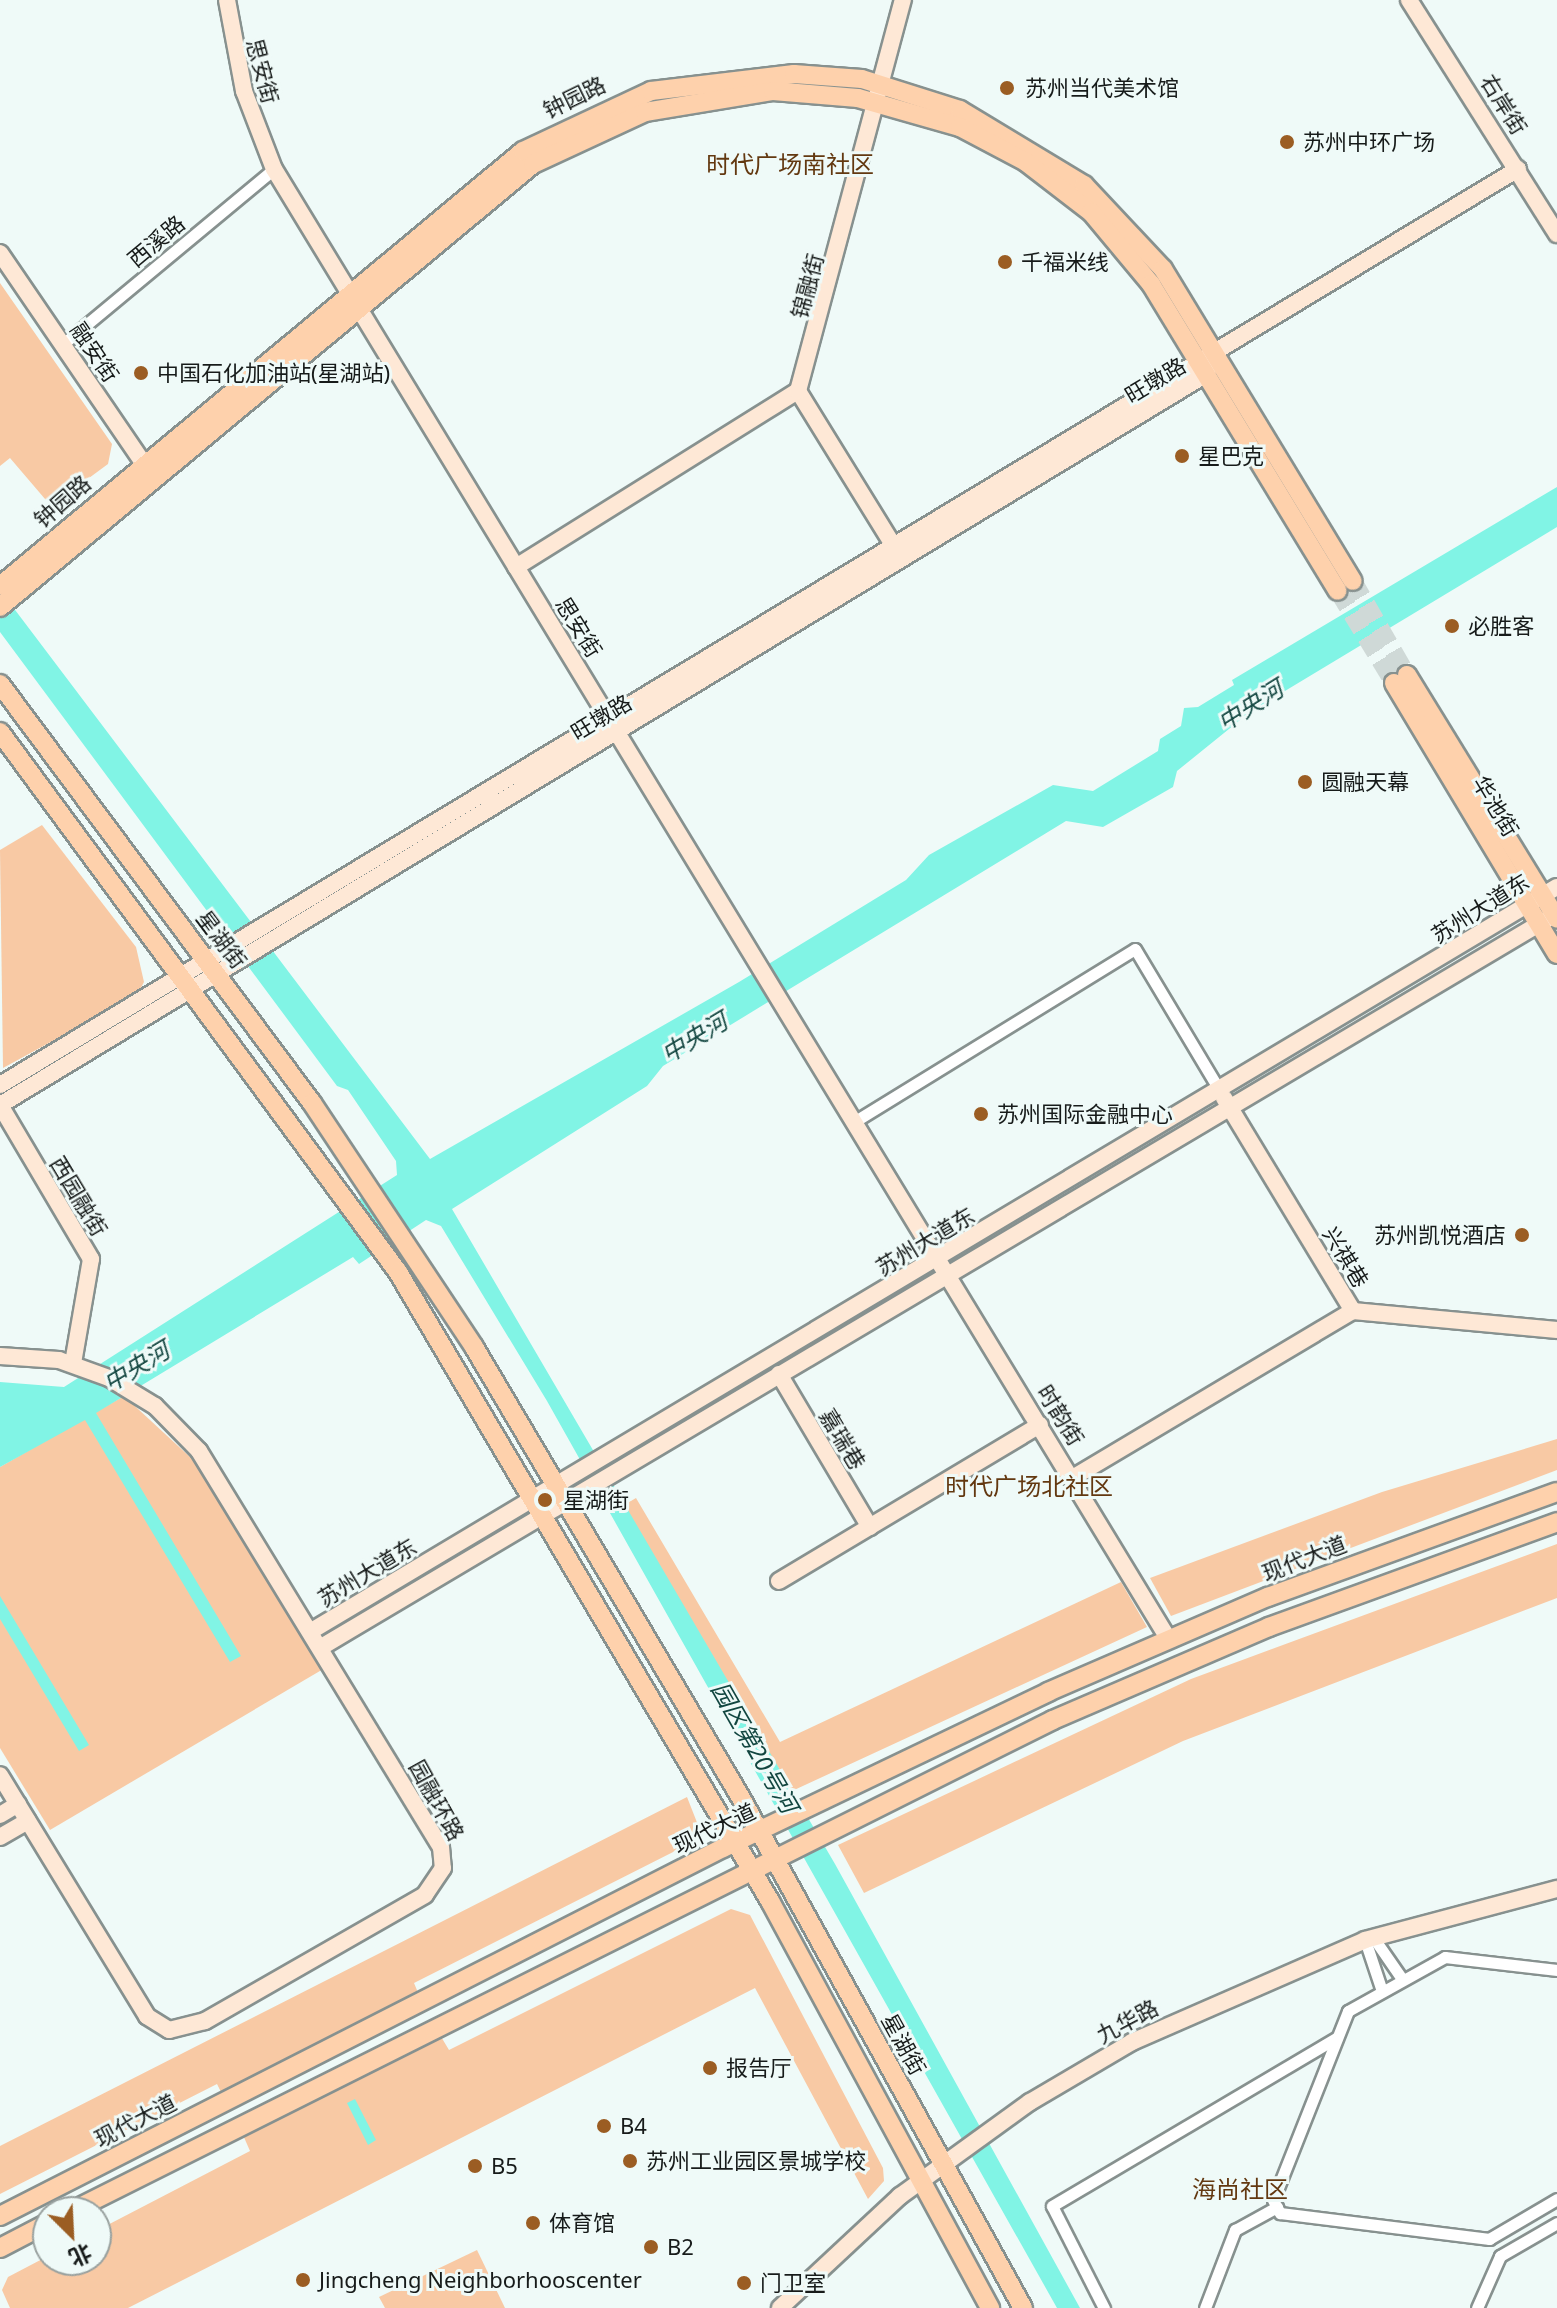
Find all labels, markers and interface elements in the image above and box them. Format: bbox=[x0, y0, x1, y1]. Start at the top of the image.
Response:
street label: 思安街 bbox=[242, 36, 284, 106]
street label: 右岸街 bbox=[1475, 69, 1533, 139]
street label: 钟园路 bbox=[539, 71, 609, 123]
place label: 苏州当代美术馆 bbox=[1025, 75, 1179, 101]
marker: 苏州当代美术馆 bbox=[996, 77, 1018, 99]
place label: 苏州中环广场 bbox=[1303, 129, 1435, 155]
marker: 苏州中环广场 bbox=[1278, 133, 1296, 151]
district label: 时代广场南社区 bbox=[706, 150, 874, 178]
street label: 西溪路 bbox=[122, 210, 190, 272]
place label: 千福米线 bbox=[1021, 249, 1109, 275]
street label: 锦融街 bbox=[786, 251, 828, 321]
marker: 千福米线 bbox=[996, 253, 1014, 271]
street label: 融安街 bbox=[66, 317, 124, 387]
street label: 旺墩路 bbox=[1120, 352, 1190, 408]
place label: 中国石化加油站(星湖站) bbox=[157, 360, 390, 386]
marker: 中国石化加油站(星湖站) bbox=[132, 364, 150, 382]
place label: 星巴克 bbox=[1198, 443, 1264, 469]
marker: 星巴克 bbox=[1173, 447, 1191, 465]
street label: 钟园路 bbox=[28, 469, 96, 533]
street label: 思安街 bbox=[550, 592, 608, 662]
place label: 必胜客 bbox=[1468, 613, 1534, 639]
marker: 必胜客 bbox=[1443, 617, 1461, 635]
water label: 中央河 bbox=[1212, 674, 1288, 736]
street label: 旺墩路 bbox=[566, 689, 636, 745]
place label: 圆融天幕 bbox=[1321, 769, 1409, 795]
street label: 华池街 bbox=[1468, 771, 1524, 841]
marker: 圆融天幕 bbox=[1296, 773, 1314, 791]
street label: 苏州大道东 bbox=[1426, 868, 1534, 948]
street label: 星湖街 bbox=[192, 905, 252, 973]
water label: 中央河 bbox=[656, 1006, 732, 1068]
place label: 苏州国际金融中心 bbox=[997, 1101, 1173, 1127]
marker: 苏州国际金融中心 bbox=[972, 1105, 990, 1123]
street label: 西园融街 bbox=[45, 1151, 113, 1241]
street label: 苏州大道东 bbox=[871, 1201, 979, 1281]
street label: 兴祺巷 bbox=[1318, 1222, 1374, 1292]
place label: 苏州凯悦酒店 bbox=[1374, 1222, 1506, 1248]
marker: 苏州凯悦酒店 bbox=[1513, 1226, 1531, 1244]
water label: 中央河 bbox=[98, 1335, 174, 1397]
street label: 时韵街 bbox=[1032, 1380, 1090, 1450]
street label: 嘉瑞巷 bbox=[815, 1404, 871, 1474]
district label: 时代广场北社区 bbox=[945, 1472, 1113, 1500]
place label: 星湖街 bbox=[563, 1487, 629, 1513]
marker: 星湖街 bbox=[534, 1489, 556, 1511]
street label: 现代大道 bbox=[1258, 1530, 1350, 1586]
street label: 苏州大道东 bbox=[313, 1532, 421, 1612]
water label: 园区第20号河 bbox=[706, 1676, 804, 1818]
street label: 园融环路 bbox=[404, 1755, 470, 1845]
street label: 现代大道 bbox=[669, 1797, 759, 1859]
street label: 九华路 bbox=[1092, 1994, 1162, 2048]
street label: 星湖街 bbox=[876, 2009, 932, 2079]
place label: 报告厅 bbox=[726, 2055, 792, 2081]
marker: 报告厅 bbox=[701, 2059, 719, 2077]
street label: 现代大道 bbox=[90, 2088, 180, 2152]
place label: B4 bbox=[620, 2113, 647, 2139]
marker: B4 bbox=[595, 2117, 613, 2135]
place label: 苏州工业园区景城学校 bbox=[646, 2148, 866, 2174]
marker: 苏州工业园区景城学校 bbox=[621, 2152, 639, 2170]
place label: B5 bbox=[491, 2153, 518, 2179]
marker: B5 bbox=[466, 2157, 484, 2175]
district label: 海尚社区 bbox=[1192, 2175, 1288, 2203]
north arrow bbox=[32, 2196, 112, 2276]
place label: 体育馆 bbox=[549, 2210, 615, 2236]
marker: 体育馆 bbox=[524, 2214, 542, 2232]
place label: B2 bbox=[667, 2234, 694, 2260]
text: 北 bbox=[65, 2238, 97, 2274]
marker: B2 bbox=[642, 2238, 660, 2256]
place label: Jingcheng Neighborhooscenter bbox=[319, 2267, 642, 2293]
place label: 门卫室 bbox=[760, 2270, 826, 2296]
marker: Jingcheng Neighborhooscenter bbox=[294, 2271, 312, 2289]
marker: 门卫室 bbox=[735, 2274, 753, 2292]

